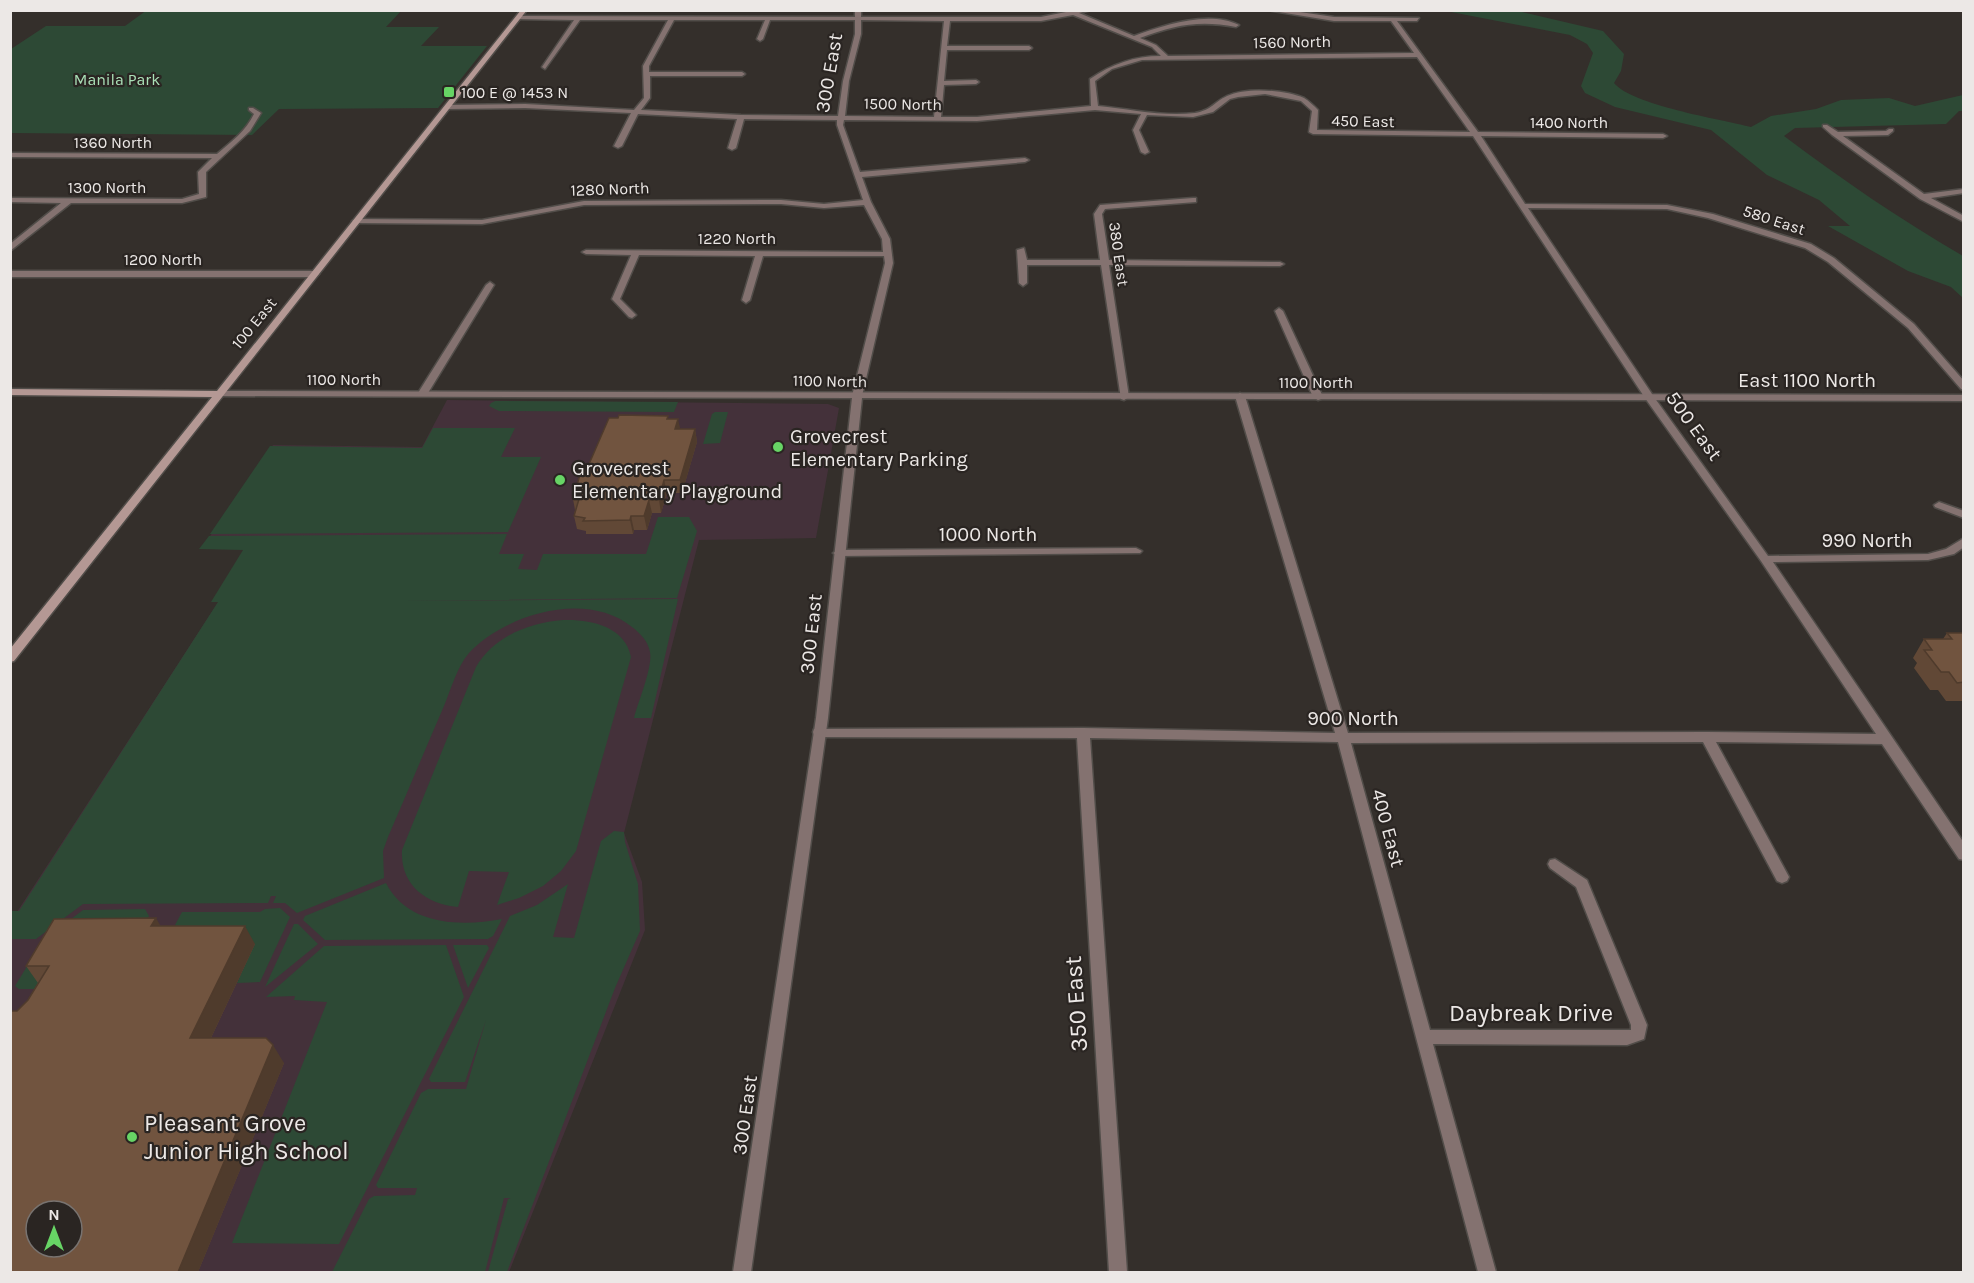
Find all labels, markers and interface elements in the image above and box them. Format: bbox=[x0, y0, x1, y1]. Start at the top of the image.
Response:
street label: 300 East bbox=[811, 31, 847, 115]
street label: 1560 North bbox=[1253, 32, 1331, 52]
park label: Manila Park bbox=[74, 70, 160, 89]
place label: 100 E @ 1453 N bbox=[461, 83, 568, 102]
marker: 100 E @ 1453 N bbox=[442, 85, 456, 99]
street label: 1500 North bbox=[864, 94, 942, 114]
street label: 450 East bbox=[1331, 111, 1395, 131]
street label: 1400 North bbox=[1530, 113, 1608, 132]
street label: 1360 North bbox=[74, 133, 152, 152]
street label: 1300 North bbox=[68, 178, 146, 197]
street label: 1280 North bbox=[570, 178, 650, 200]
street label: 580 East bbox=[1740, 201, 1808, 239]
street label: 380 East bbox=[1105, 221, 1133, 287]
street label: 1220 North bbox=[698, 229, 776, 248]
street label: 1200 North bbox=[124, 250, 202, 269]
street label: 100 East bbox=[228, 294, 280, 352]
street label: East 1100 North bbox=[1738, 369, 1876, 392]
street label: 1100 North bbox=[307, 370, 381, 389]
street label: 1100 North bbox=[793, 371, 867, 391]
street label: 1100 North bbox=[1279, 373, 1353, 392]
street label: 500 East bbox=[1661, 387, 1727, 466]
place label: Grovecrest Elementary Parking bbox=[790, 425, 968, 471]
marker: Grovecrest Elementary Parking bbox=[771, 440, 785, 454]
place label: Grovecrest Elementary Playground bbox=[572, 457, 782, 503]
marker: Grovecrest Elementary Playground bbox=[553, 473, 567, 487]
street label: 1000 North bbox=[939, 523, 1037, 546]
street label: 990 North bbox=[1821, 529, 1913, 552]
street label: 300 East bbox=[795, 592, 827, 675]
street label: 900 North bbox=[1307, 707, 1399, 730]
street label: 400 East bbox=[1367, 786, 1410, 870]
street label: 350 East bbox=[1059, 955, 1093, 1053]
street label: Daybreak Drive bbox=[1449, 999, 1613, 1027]
street label: 300 East bbox=[728, 1073, 762, 1157]
place label: Pleasant Grove Junior High School bbox=[144, 1109, 349, 1165]
marker: Pleasant Grove Junior High School bbox=[125, 1130, 139, 1144]
north arrow bbox=[24, 1199, 84, 1259]
text: N bbox=[48, 1205, 60, 1224]

